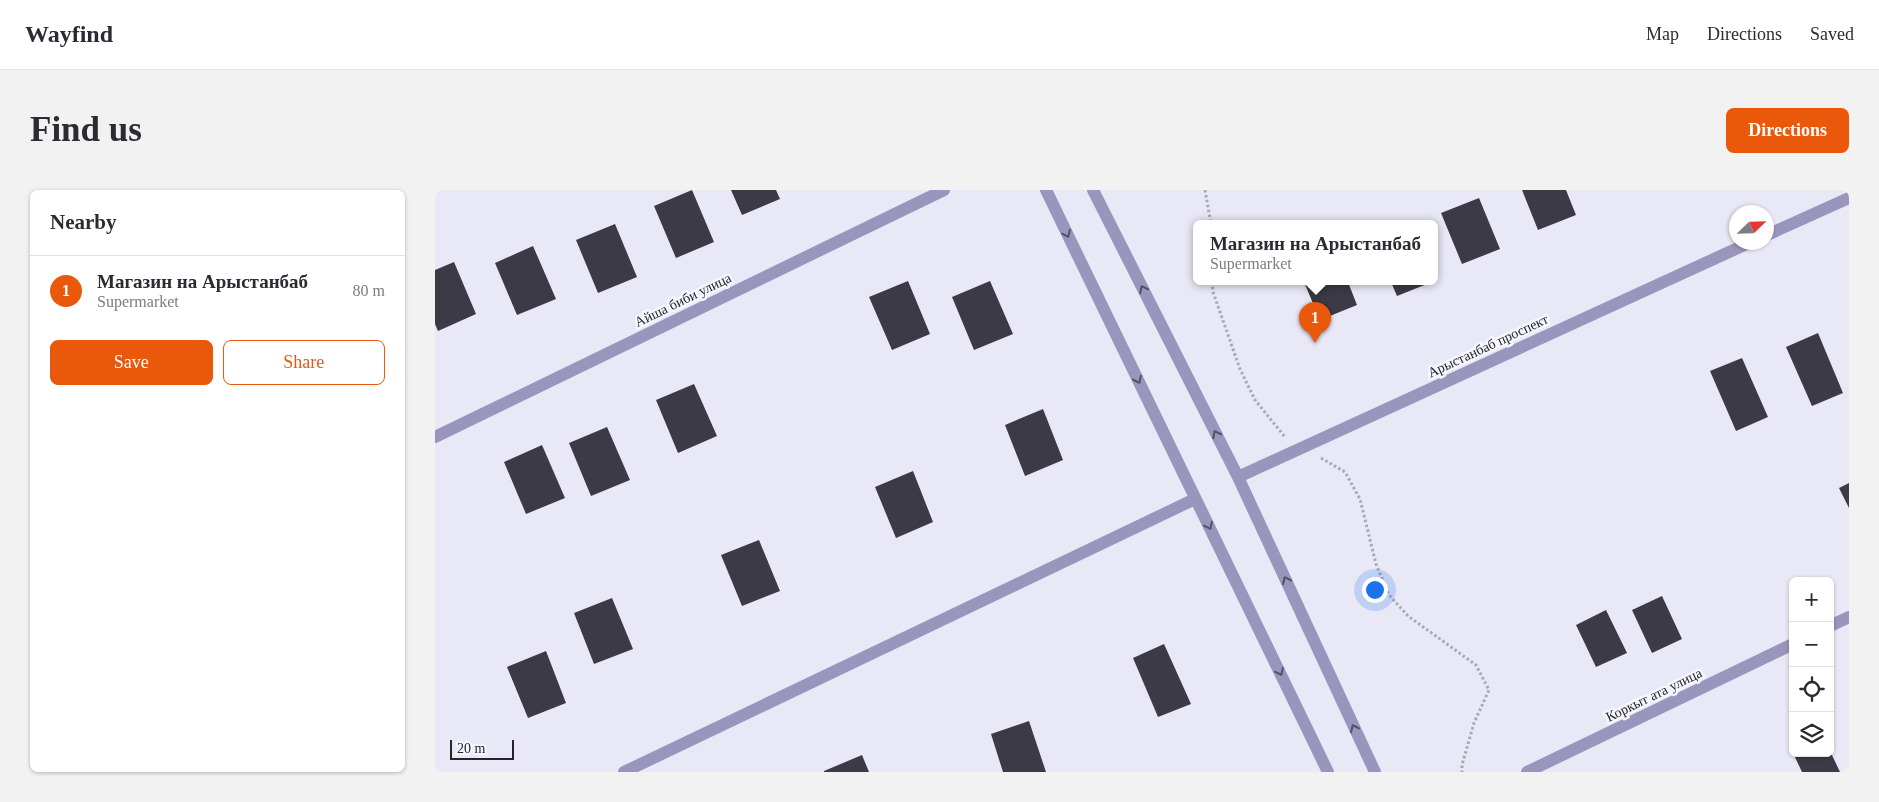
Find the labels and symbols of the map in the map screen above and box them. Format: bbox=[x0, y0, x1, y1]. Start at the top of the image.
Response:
north arrow bbox=[1729, 205, 1774, 250]
one-way arrow bbox=[1061, 229, 1071, 238]
street label: Айша биби улица bbox=[632, 270, 734, 330]
one-way arrow bbox=[1139, 285, 1149, 294]
pin: 1 bbox=[1299, 302, 1331, 343]
street label: Арыстанбаб проспект bbox=[1425, 311, 1551, 381]
one-way arrow bbox=[1132, 375, 1142, 384]
one-way arrow bbox=[1212, 430, 1222, 439]
one-way arrow bbox=[1202, 521, 1213, 530]
one-way arrow bbox=[1281, 576, 1292, 585]
your location bbox=[1362, 577, 1388, 603]
street label: Коркыт ата улица bbox=[1604, 665, 1705, 725]
one-way arrow bbox=[1274, 667, 1284, 676]
one-way arrow bbox=[1350, 724, 1360, 733]
scale bar bbox=[450, 737, 514, 760]

